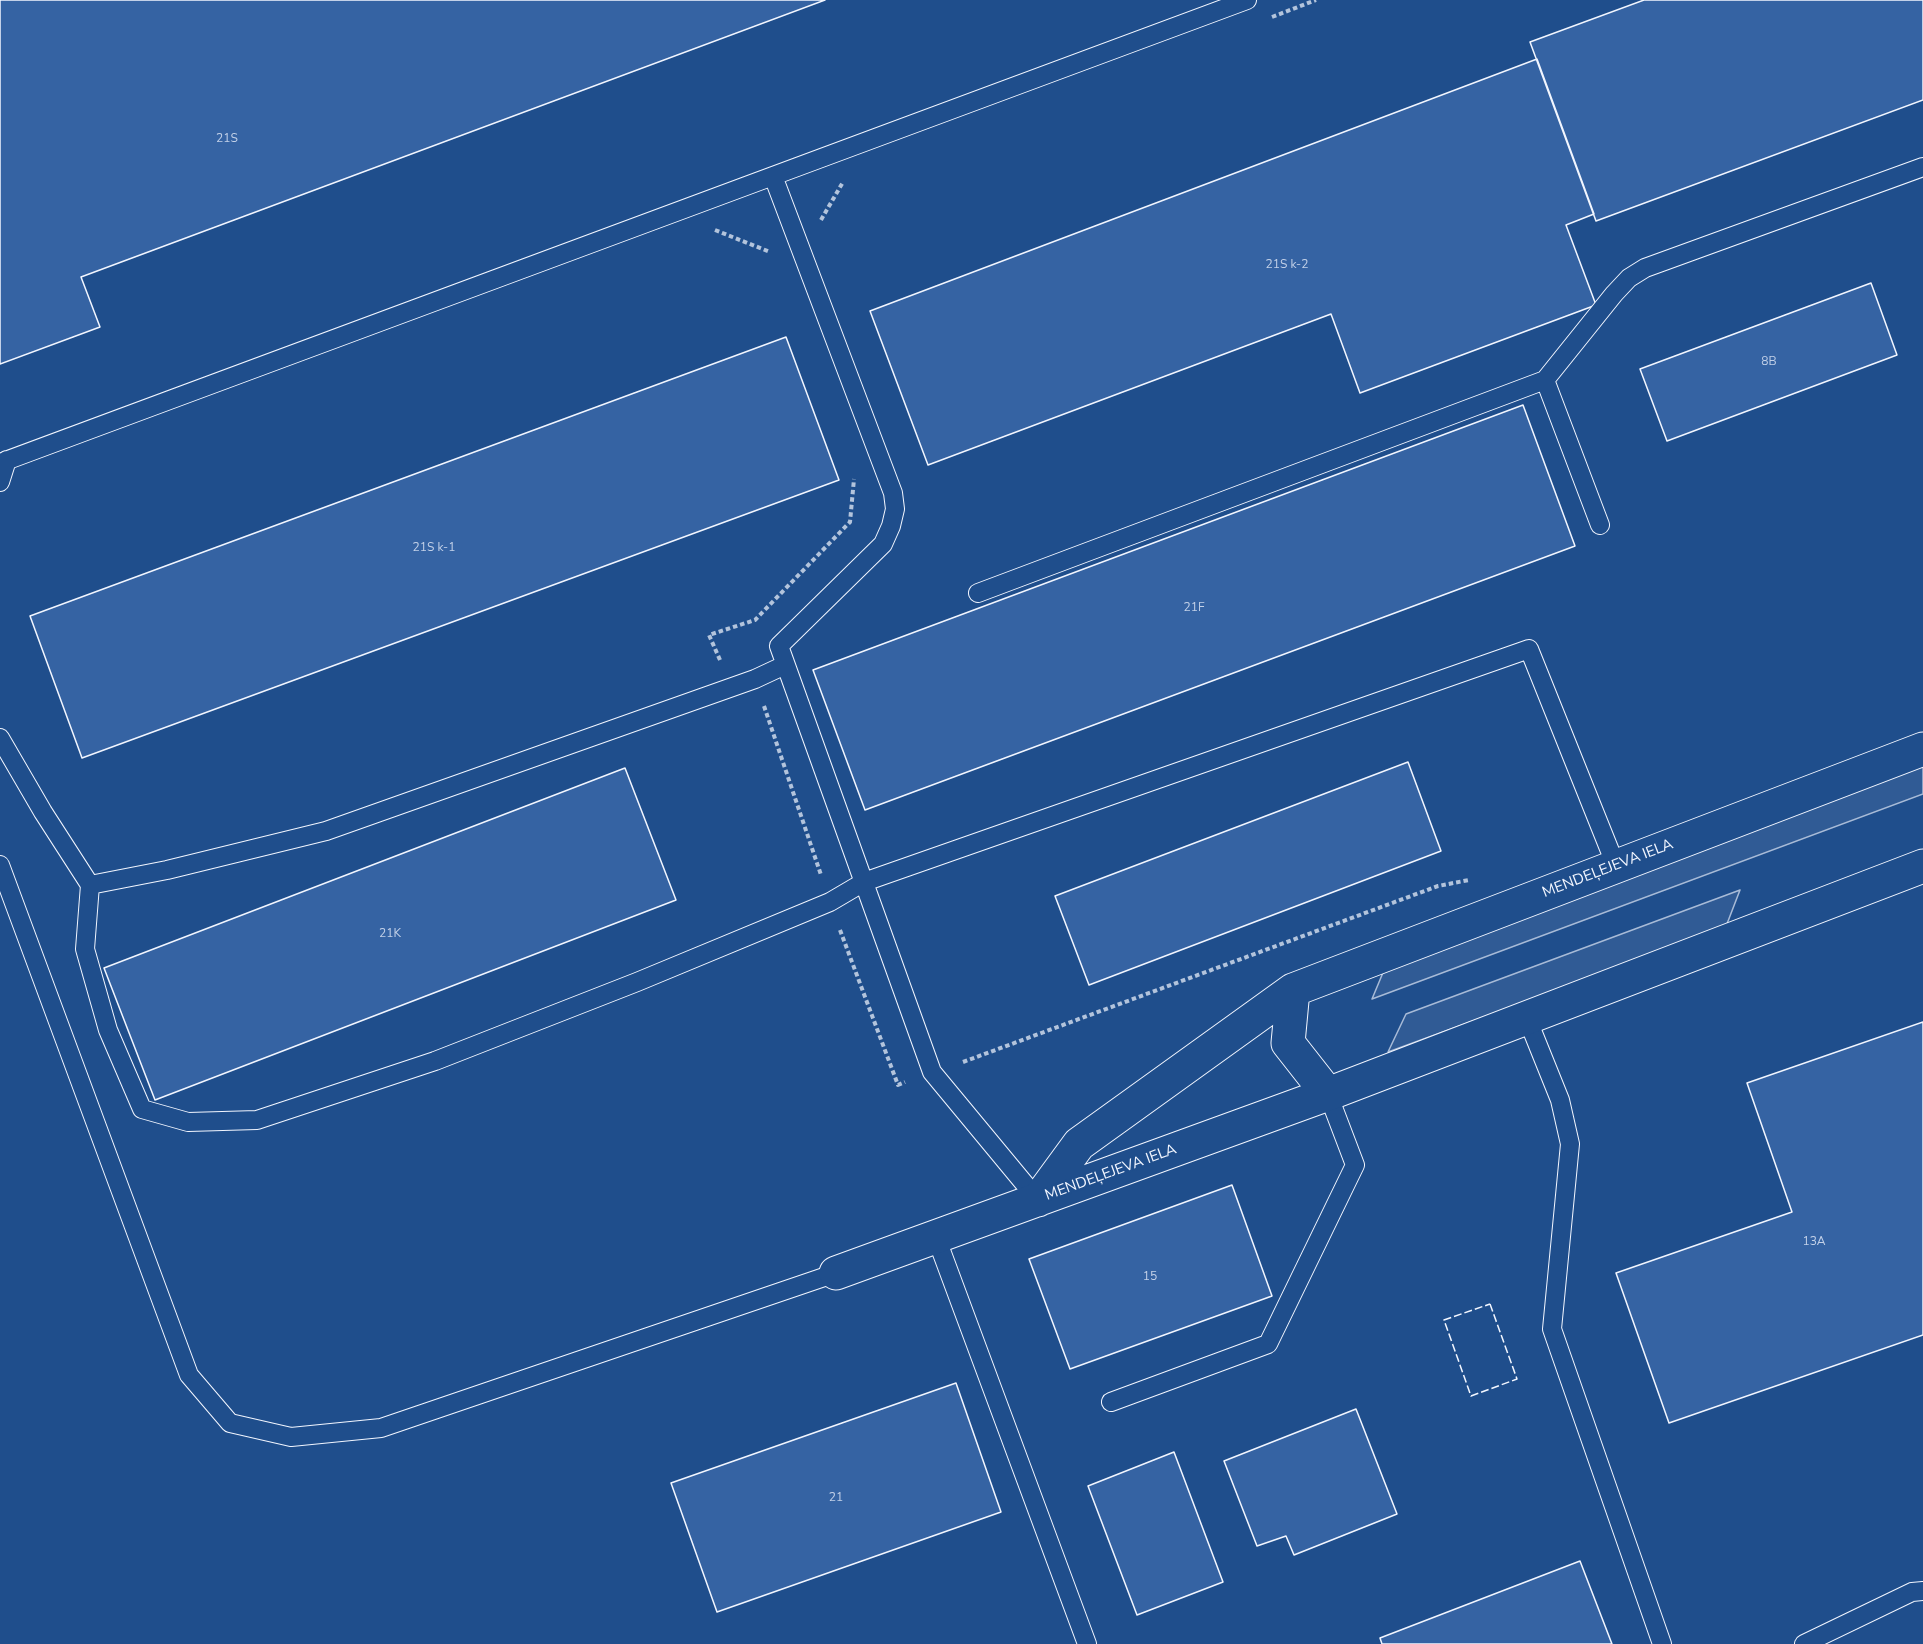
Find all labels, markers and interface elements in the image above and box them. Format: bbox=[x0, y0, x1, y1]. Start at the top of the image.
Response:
house number: 21S bbox=[216, 132, 238, 146]
house number: 21S k-2 bbox=[1266, 258, 1308, 272]
house number: 8B bbox=[1761, 355, 1777, 369]
house number: 21S k-1 bbox=[413, 541, 455, 555]
house number: 21F bbox=[1184, 601, 1204, 615]
street label: MENDEĻEJEVA IELA bbox=[1540, 836, 1676, 902]
house number: 21K bbox=[379, 927, 401, 941]
street label: MENDEĻEJEVA IELA bbox=[1043, 1141, 1179, 1205]
house number: 13A bbox=[1802, 1235, 1826, 1249]
house number: 15 bbox=[1143, 1270, 1157, 1284]
house number: 21 bbox=[829, 1491, 843, 1505]

